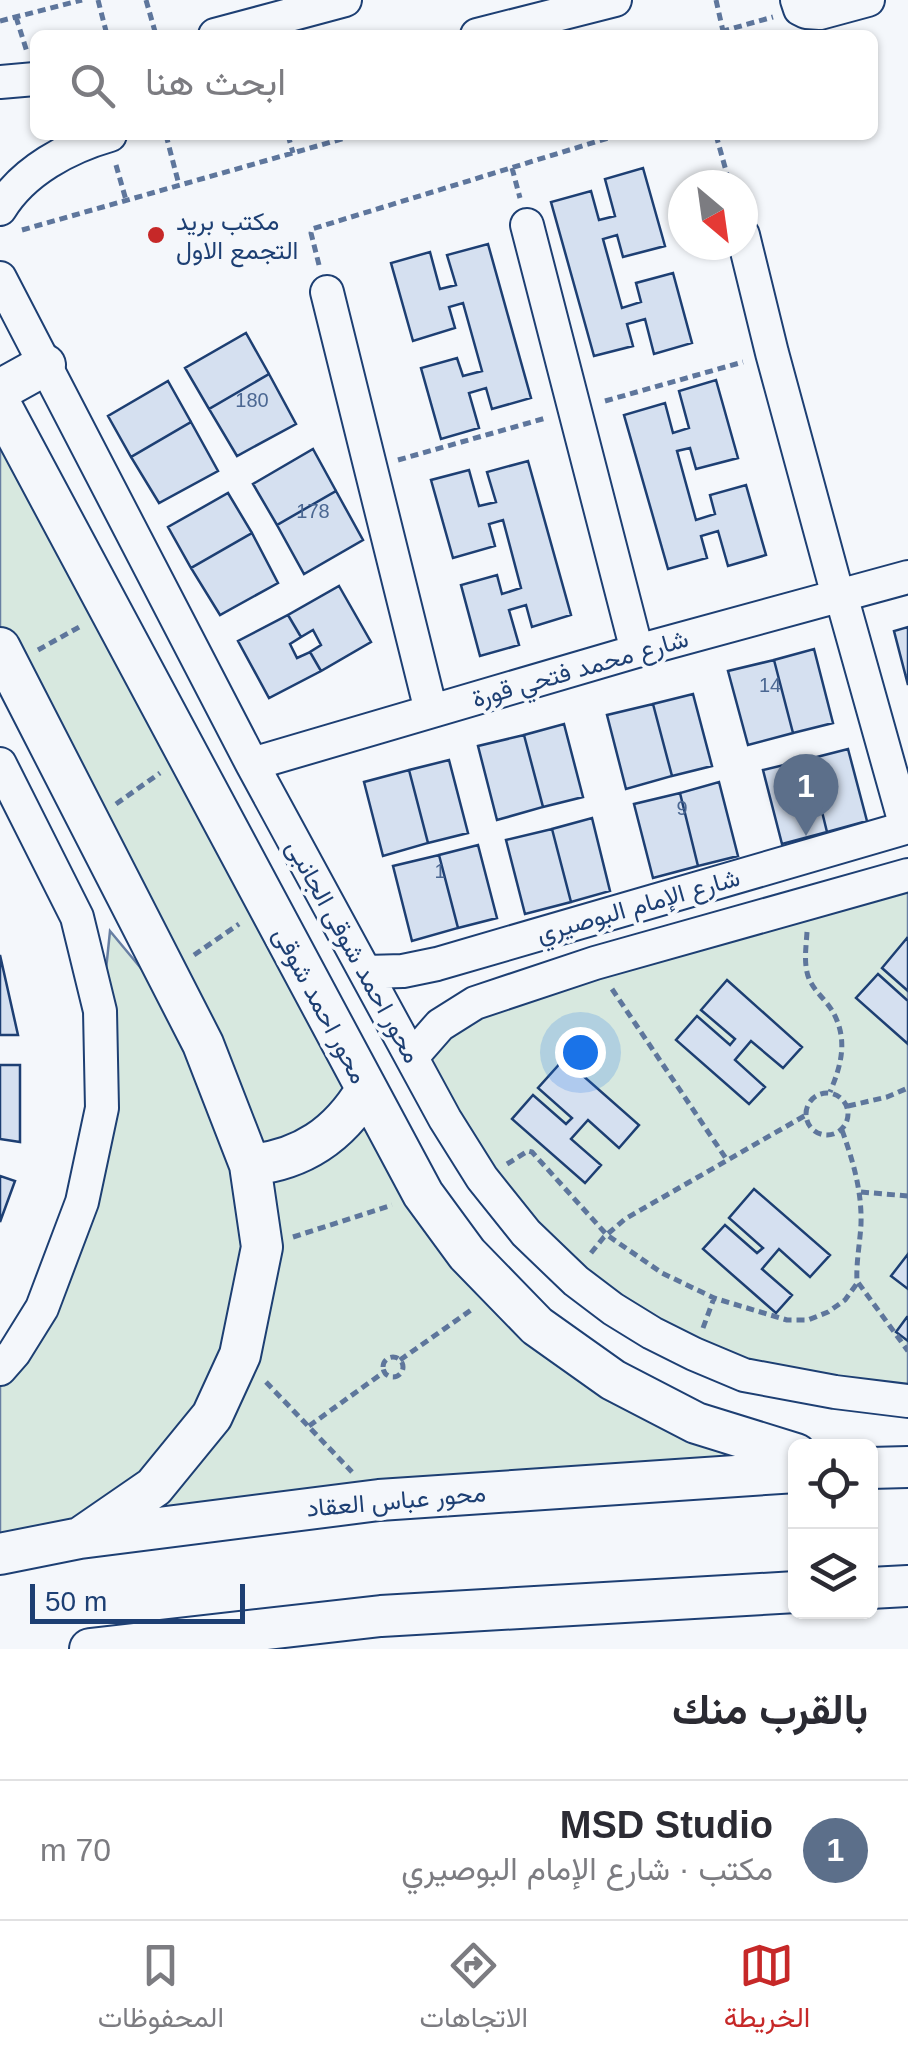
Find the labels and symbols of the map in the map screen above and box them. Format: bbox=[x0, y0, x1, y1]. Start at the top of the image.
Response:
north arrow bbox=[668, 170, 758, 260]
place label: مكتب بريد التجمع الاول bbox=[176, 207, 298, 268]
marker: مكتب بريد التجمع الاول bbox=[145, 224, 167, 246]
house number: 180 bbox=[235, 389, 269, 411]
house number: 178 bbox=[296, 500, 330, 522]
street label: شارع محمد فتحي قورة bbox=[469, 624, 693, 719]
house number: 14 bbox=[759, 674, 781, 696]
pin: 1 bbox=[774, 754, 838, 836]
house number: 9 bbox=[676, 797, 688, 819]
street label: محور احمد شوقى الجانبى bbox=[280, 834, 428, 1068]
house number: 1 bbox=[434, 860, 446, 882]
street label: شارع الإمام البوصيري bbox=[533, 863, 745, 954]
street label: محور احمد شوقى bbox=[267, 922, 375, 1088]
your location bbox=[555, 1027, 606, 1078]
street label: محور عباس العقاد bbox=[305, 1478, 487, 1524]
scale bar bbox=[30, 1579, 245, 1624]

